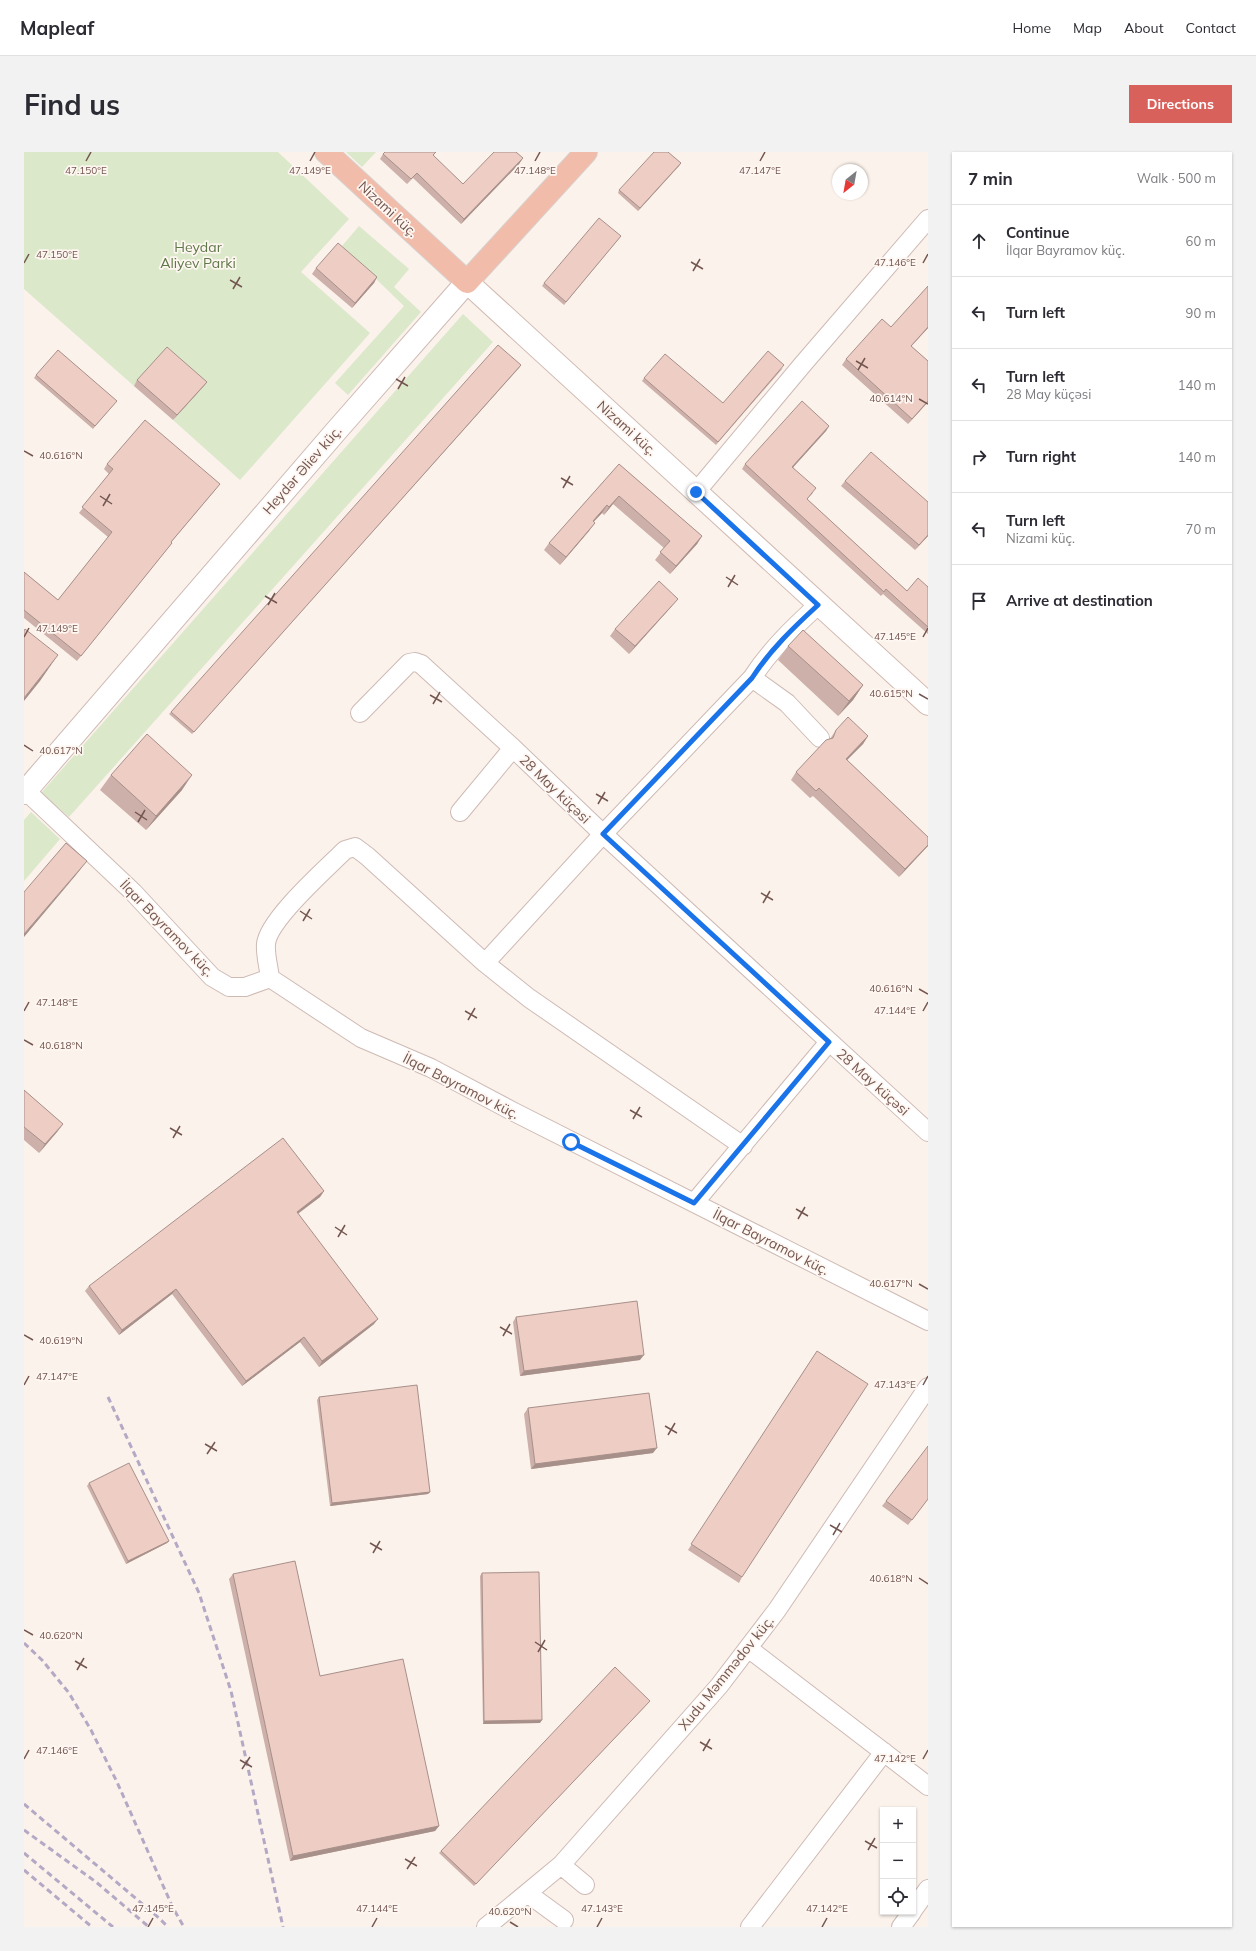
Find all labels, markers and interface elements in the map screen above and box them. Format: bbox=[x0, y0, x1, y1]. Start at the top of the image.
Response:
text: Mapleaf bbox=[20, 16, 94, 40]
text: Home bbox=[1012, 19, 1051, 37]
text: Map bbox=[1073, 19, 1102, 37]
text: About bbox=[1124, 19, 1164, 37]
text: Contact bbox=[1186, 19, 1236, 37]
button: Directions bbox=[1129, 85, 1232, 123]
text: Find us bbox=[24, 87, 120, 122]
text: 47.150°E bbox=[65, 164, 107, 177]
text: 47.149°E bbox=[289, 164, 331, 177]
text: 47.148°E bbox=[514, 164, 556, 177]
text: 47.147°E bbox=[739, 164, 781, 177]
north arrow bbox=[832, 164, 868, 200]
text: 7 min bbox=[968, 168, 1013, 189]
text: Walk · 500 m bbox=[1137, 170, 1216, 186]
street label: Nizami küç. bbox=[355, 177, 421, 241]
text: Continue bbox=[1006, 223, 1069, 242]
icon: ahead bbox=[968, 230, 990, 252]
text: 60 m bbox=[1186, 233, 1216, 249]
park label: Heydar Aliyev Parki bbox=[160, 238, 236, 272]
text: İlqar Bayramov küç. bbox=[1006, 242, 1125, 258]
text: 47.150°E bbox=[36, 248, 78, 261]
text: 47.146°E bbox=[874, 256, 916, 269]
icon: left bbox=[968, 302, 990, 324]
text: Turn left bbox=[1006, 303, 1065, 322]
text: 90 m bbox=[1186, 305, 1216, 321]
text: Turn left bbox=[1006, 367, 1065, 386]
icon: left bbox=[968, 374, 990, 396]
text: 140 m bbox=[1178, 377, 1216, 393]
text: 28 May küçəsi bbox=[1006, 386, 1091, 402]
text: 40.614°N bbox=[869, 392, 913, 405]
street label: Nizami küç. bbox=[593, 396, 661, 460]
street label: Heydər Əliev küç. bbox=[259, 422, 345, 518]
icon: right bbox=[968, 446, 990, 468]
text: Turn right bbox=[1006, 447, 1076, 466]
text: 40.616°N bbox=[39, 449, 83, 462]
text: 140 m bbox=[1178, 449, 1216, 465]
route end bbox=[687, 483, 705, 501]
text: Turn left bbox=[1006, 511, 1065, 530]
icon: left bbox=[968, 518, 990, 540]
text: 70 m bbox=[1186, 521, 1216, 537]
text: Nizami küç. bbox=[1006, 530, 1075, 546]
icon: arrive bbox=[968, 590, 990, 612]
text: Arrive at destination bbox=[1006, 591, 1153, 610]
text: 47.149°E bbox=[36, 622, 78, 635]
text: 47.145°E bbox=[874, 630, 916, 643]
text: 40.615°N bbox=[869, 687, 913, 700]
text: 40.617°N bbox=[39, 744, 83, 757]
street label: 28 May küçəsi bbox=[516, 751, 594, 827]
street label: İlqar Bayramov küç. bbox=[116, 876, 218, 980]
text: 40.616°N bbox=[869, 982, 913, 995]
text: 47.148°E bbox=[36, 996, 78, 1009]
text: 47.144°E bbox=[874, 1004, 916, 1017]
text: 40.618°N bbox=[39, 1039, 83, 1052]
street label: 28 May küçəsi bbox=[833, 1045, 913, 1119]
street label: İlqar Bayramov küç. bbox=[400, 1049, 522, 1123]
route start bbox=[562, 1133, 580, 1151]
street label: İlqar Bayramov küç. bbox=[710, 1205, 832, 1279]
text: 40.617°N bbox=[869, 1277, 913, 1290]
text: 40.619°N bbox=[39, 1334, 83, 1347]
text: 47.147°E bbox=[36, 1370, 78, 1383]
text: 47.143°E bbox=[874, 1378, 916, 1391]
text: 40.618°N bbox=[869, 1572, 913, 1585]
street label: Xudu Məmmədov küç. bbox=[674, 1612, 778, 1734]
text: 40.620°N bbox=[39, 1629, 83, 1642]
text: 47.146°E bbox=[36, 1744, 78, 1757]
text: 47.142°E bbox=[874, 1752, 916, 1765]
map controls bbox=[880, 1807, 916, 1915]
button: + bbox=[880, 1807, 916, 1843]
button: − bbox=[880, 1843, 916, 1879]
button: locate bbox=[880, 1879, 916, 1915]
text: 47.145°E bbox=[132, 1902, 174, 1915]
text: 47.144°E bbox=[356, 1902, 398, 1915]
text: 47.143°E bbox=[581, 1902, 623, 1915]
text: 47.142°E bbox=[806, 1902, 848, 1915]
text: 40.620°N bbox=[488, 1905, 532, 1918]

